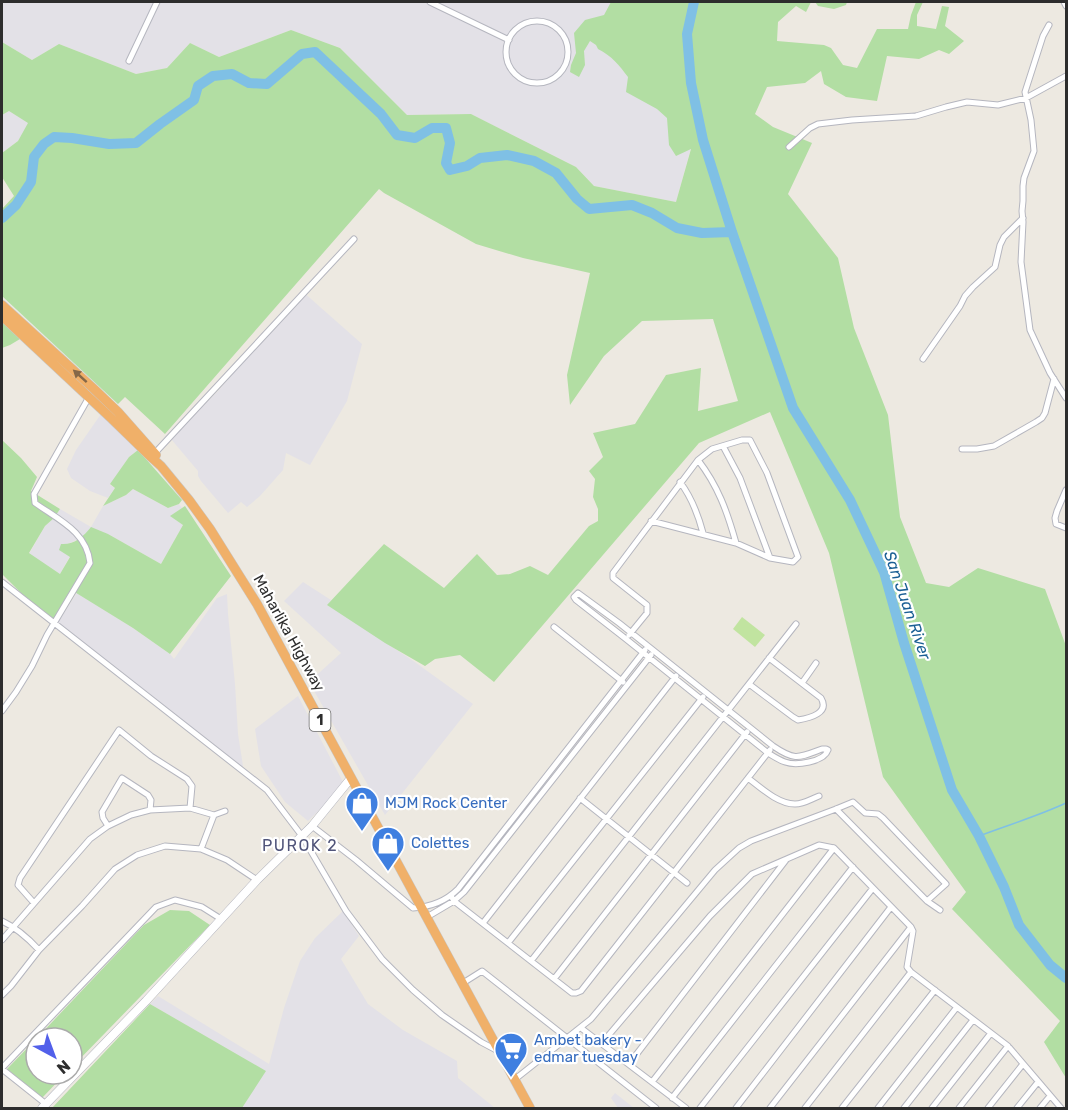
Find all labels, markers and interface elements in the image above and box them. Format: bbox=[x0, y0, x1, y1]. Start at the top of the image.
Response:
one-way arrow bbox=[73, 370, 88, 383]
water label: San Juan River bbox=[880, 548, 935, 663]
street label: Maharlika Highway bbox=[249, 572, 329, 694]
road number: 1 bbox=[310, 709, 330, 731]
shop icon: MJM Rock Center bbox=[344, 785, 380, 832]
place label: MJM Rock Center bbox=[385, 794, 508, 812]
shop icon: Colettes bbox=[370, 825, 406, 872]
place label: Colettes bbox=[411, 834, 470, 852]
district label: PUROK 2 bbox=[262, 836, 338, 855]
north arrow bbox=[24, 1026, 84, 1086]
supermarket icon: Ambet bakery - edmar tuesday bbox=[493, 1031, 529, 1078]
place label: Ambet bakery - edmar tuesday bbox=[534, 1031, 642, 1066]
text: N bbox=[53, 1056, 74, 1078]

